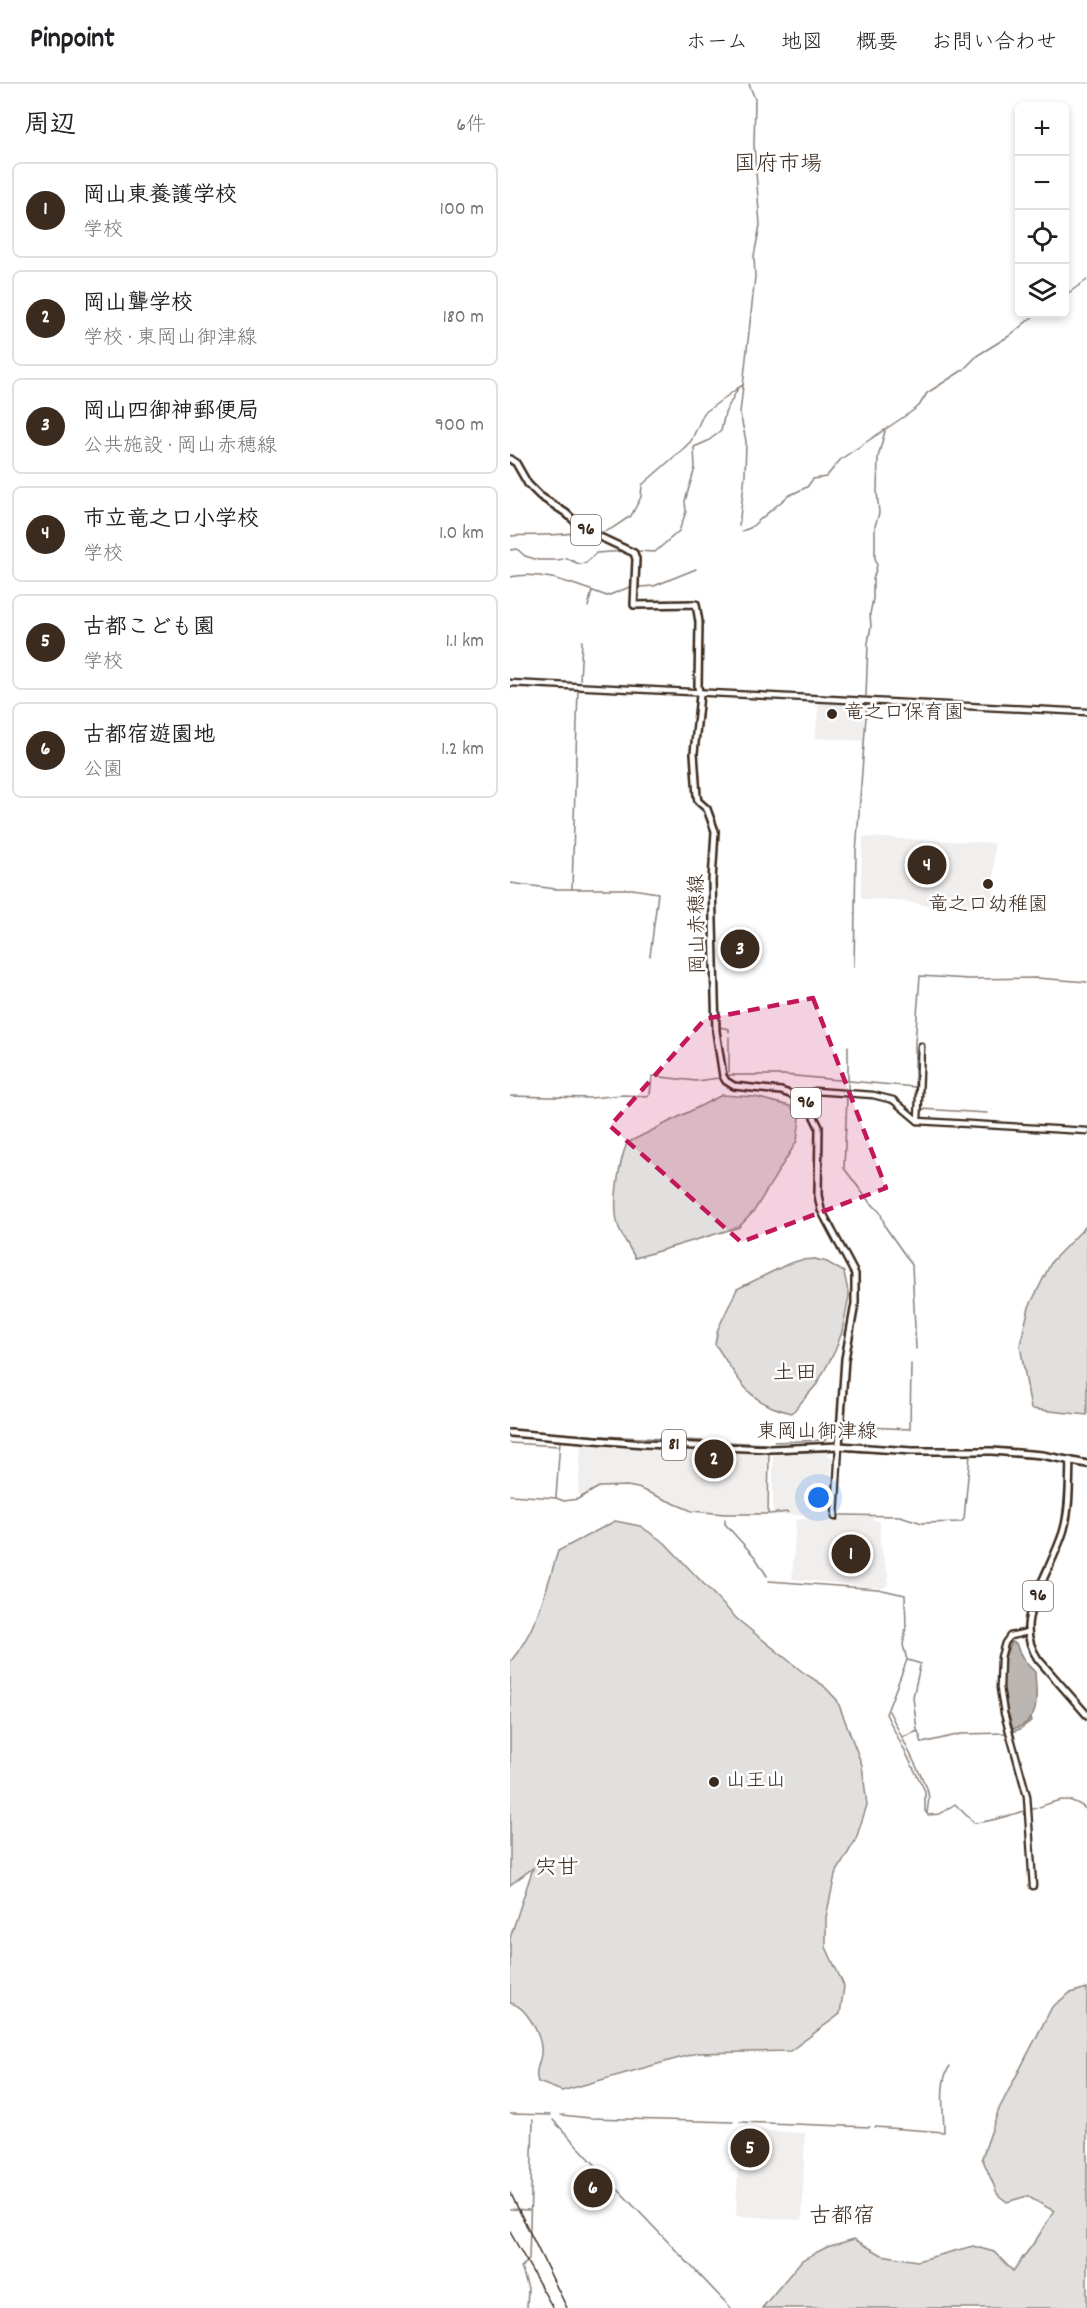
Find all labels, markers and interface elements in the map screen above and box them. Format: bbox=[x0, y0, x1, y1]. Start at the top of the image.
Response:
text: Pinpoint bbox=[30, 21, 115, 61]
text: ホーム bbox=[686, 29, 748, 59]
text: 地図 bbox=[781, 29, 823, 59]
text: 概要 bbox=[856, 29, 898, 59]
text: お問い合わせ bbox=[931, 29, 1057, 59]
map controls bbox=[1015, 102, 1069, 318]
button: + bbox=[1015, 102, 1069, 156]
text: 周辺 bbox=[24, 108, 76, 145]
text: 6件 bbox=[456, 112, 486, 140]
district label: 国府市場 bbox=[734, 150, 822, 181]
button: − bbox=[1015, 156, 1069, 210]
text: 岡山東養護学校 bbox=[83, 181, 237, 212]
text: 1 bbox=[43, 196, 48, 224]
text: 100 m bbox=[440, 196, 484, 224]
button: locate bbox=[1015, 210, 1069, 264]
text: 学校 bbox=[83, 217, 123, 245]
button: layers bbox=[1015, 264, 1069, 318]
text: 岡山聾学校 bbox=[83, 289, 193, 320]
text: 2 bbox=[41, 304, 50, 332]
text: 180 m bbox=[442, 304, 484, 332]
text: 学校 · 東岡山御津線 bbox=[83, 325, 257, 353]
text: 岡山四御神郵便局 bbox=[83, 397, 259, 428]
text: 3 bbox=[41, 412, 50, 440]
text: 900 m bbox=[435, 412, 484, 440]
text: 公共施設 · 岡山赤穂線 bbox=[83, 433, 277, 461]
text: 市立竜之口小学校 bbox=[83, 505, 259, 536]
road number: 96 bbox=[571, 515, 601, 545]
text: 4 bbox=[41, 520, 50, 548]
text: 1.0 km bbox=[439, 520, 484, 548]
text: 学校 bbox=[83, 541, 123, 569]
text: 古都こども園 bbox=[83, 613, 215, 644]
text: 5 bbox=[41, 628, 50, 656]
text: 1.1 km bbox=[445, 628, 484, 656]
text: 学校 bbox=[83, 649, 123, 677]
place label: 竜之口保育園 bbox=[844, 700, 964, 728]
marker: 竜之口保育園 bbox=[825, 707, 839, 721]
text: 古都宿遊園地 bbox=[83, 721, 215, 752]
text: 6 bbox=[41, 736, 50, 764]
text: 1.2 km bbox=[441, 736, 484, 764]
text: 公園 bbox=[83, 757, 123, 785]
pin: 4 bbox=[908, 842, 946, 888]
street label: 岡山赤穂線 bbox=[684, 874, 714, 974]
marker: 竜之口幼稚園 bbox=[981, 877, 995, 891]
place label: 竜之口幼稚園 bbox=[928, 892, 1048, 920]
pin: 3 bbox=[720, 926, 760, 972]
road number: 96 bbox=[791, 1088, 821, 1118]
district label: 土田 bbox=[773, 1359, 817, 1390]
street label: 東岡山御津線 bbox=[757, 1419, 877, 1447]
road number: 81 bbox=[662, 1430, 686, 1460]
pin: 2 bbox=[694, 1436, 734, 1482]
your location bbox=[804, 1483, 833, 1512]
pin: 1 bbox=[832, 1532, 870, 1576]
road number: 96 bbox=[1023, 1581, 1053, 1611]
place label: 山王山 bbox=[726, 1768, 786, 1796]
marker: 山王山 bbox=[707, 1775, 721, 1789]
district label: 宍甘 bbox=[535, 1854, 579, 1885]
pin: 5 bbox=[730, 2126, 770, 2170]
pin: 6 bbox=[574, 2166, 613, 2210]
district label: 古都宿 bbox=[809, 2202, 875, 2233]

